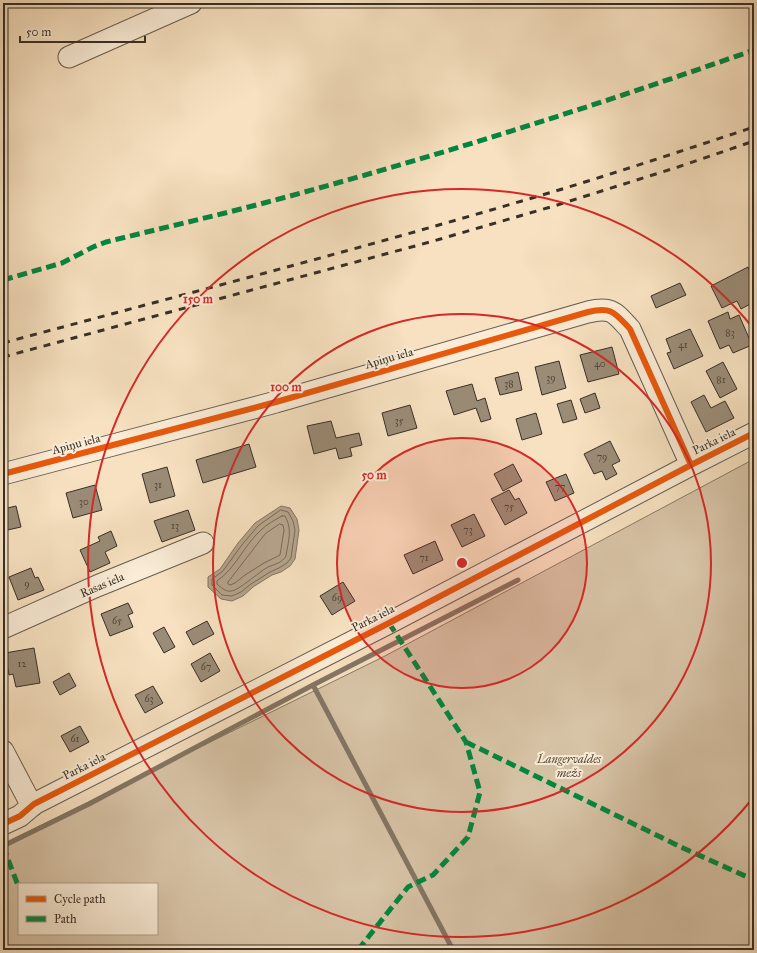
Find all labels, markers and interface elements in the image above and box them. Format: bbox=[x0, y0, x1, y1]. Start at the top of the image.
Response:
scale bar bbox=[20, 18, 145, 44]
text: 50 m bbox=[26, 25, 51, 39]
text: 150 m bbox=[183, 292, 214, 306]
house number: 83 bbox=[725, 327, 735, 339]
house number: 41 bbox=[678, 339, 688, 351]
street label: Apiņu iela bbox=[362, 344, 416, 372]
house number: 40 bbox=[594, 358, 606, 370]
house number: 39 bbox=[546, 372, 556, 384]
house number: 81 bbox=[716, 374, 726, 386]
house number: 38 bbox=[504, 378, 514, 390]
text: 100 m bbox=[270, 380, 303, 394]
house number: 35 bbox=[395, 415, 404, 427]
street label: Parka iela bbox=[690, 424, 739, 457]
street label: Apiņu iela bbox=[49, 431, 103, 457]
house number: 79 bbox=[597, 451, 607, 463]
text: 50 m bbox=[361, 468, 388, 482]
house number: 31 bbox=[154, 479, 162, 491]
house number: 77 bbox=[555, 481, 565, 493]
house number: 30 bbox=[79, 496, 89, 508]
house number: 75 bbox=[504, 501, 514, 513]
house number: 13 bbox=[171, 520, 179, 532]
house number: 73 bbox=[463, 524, 473, 536]
house number: 71 bbox=[419, 552, 429, 564]
centre of rings bbox=[455, 556, 469, 570]
street label: Rasas iela bbox=[78, 569, 127, 601]
house number: 9 bbox=[24, 578, 30, 590]
house number: 69 bbox=[332, 592, 342, 604]
street label: Parka iela bbox=[349, 601, 397, 635]
house number: 65 bbox=[112, 615, 122, 627]
house number: 12 bbox=[18, 658, 27, 670]
house number: 67 bbox=[201, 661, 211, 673]
house number: 63 bbox=[144, 693, 154, 705]
house number: 61 bbox=[70, 733, 80, 745]
street label: Parka iela bbox=[60, 749, 108, 783]
park label: Langervaldes mežs bbox=[536, 752, 602, 780]
legend bbox=[18, 883, 158, 935]
text: Cycle path bbox=[54, 892, 106, 906]
text: Path bbox=[54, 912, 77, 926]

